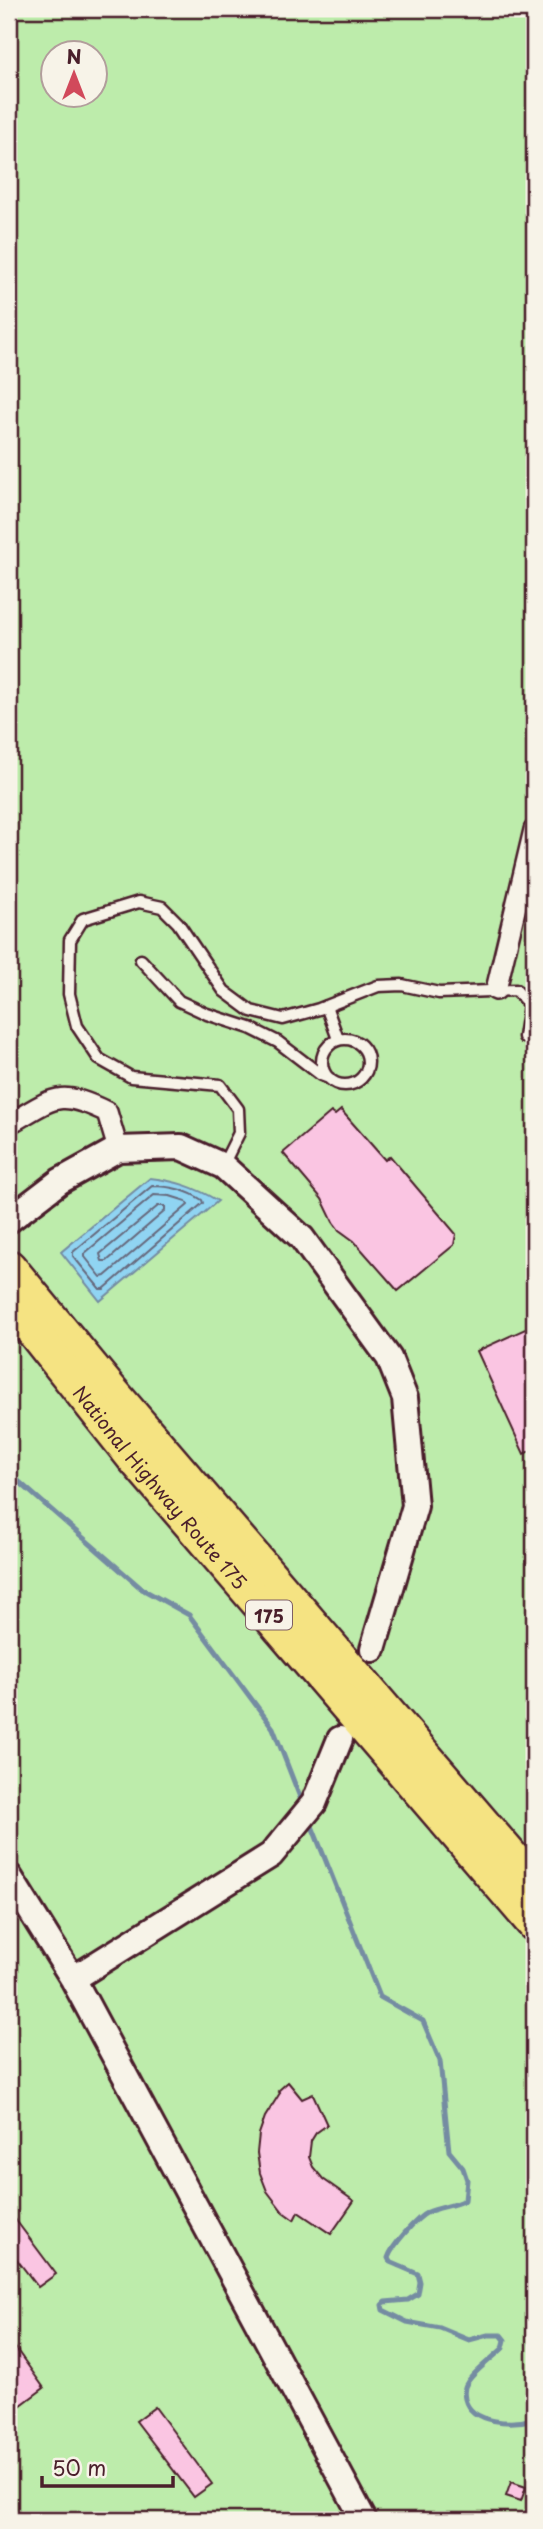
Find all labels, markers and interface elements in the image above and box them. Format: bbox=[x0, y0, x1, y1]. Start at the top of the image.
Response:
north arrow bbox=[38, 38, 108, 108]
text: N bbox=[66, 42, 82, 70]
street label: National Highway Route 175 bbox=[67, 1379, 254, 1595]
road number: 175 bbox=[246, 1600, 292, 1630]
scale bar bbox=[42, 2445, 173, 2489]
text: 50 m bbox=[52, 2451, 106, 2483]

